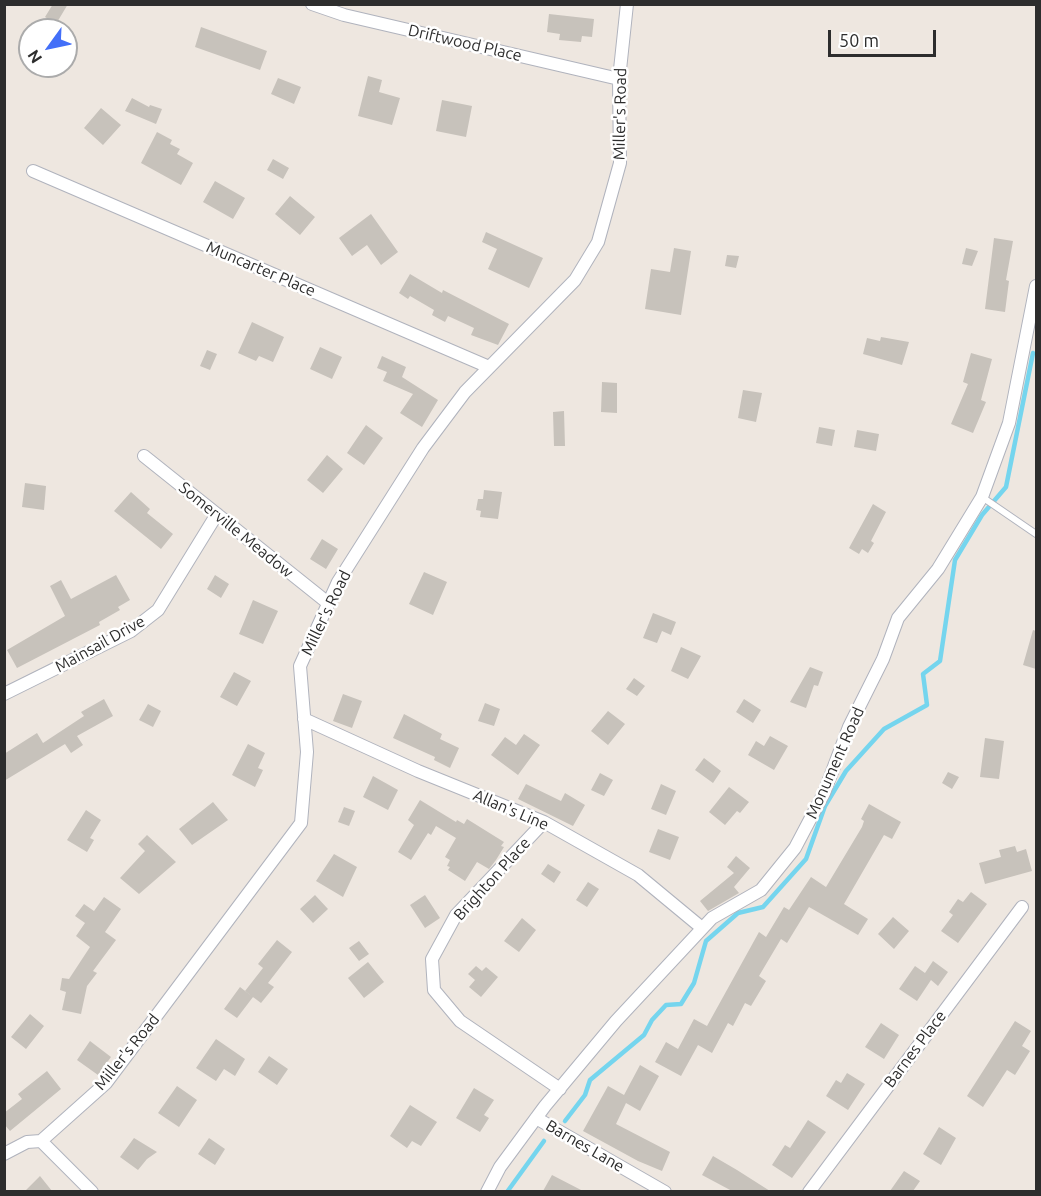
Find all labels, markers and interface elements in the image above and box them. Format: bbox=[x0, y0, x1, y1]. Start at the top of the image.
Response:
north arrow bbox=[18, 18, 78, 78]
scale bar bbox=[831, 18, 939, 56]
street label: Driftwood Place bbox=[406, 21, 524, 65]
text: 50 m bbox=[839, 30, 879, 50]
text: N bbox=[24, 47, 45, 67]
street label: Miller's Road bbox=[610, 68, 630, 160]
street label: Muncarter Place bbox=[203, 237, 319, 301]
street label: Somerville Meadow bbox=[175, 478, 297, 582]
street label: Miller's Road bbox=[297, 567, 355, 659]
street label: Mainsail Drive bbox=[52, 611, 148, 677]
street label: Monument Road bbox=[802, 704, 868, 822]
street label: Allan's Line bbox=[470, 785, 552, 835]
street label: Brighton Place bbox=[450, 834, 534, 924]
street label: Barnes Place bbox=[880, 1007, 950, 1091]
street label: Miller's Road bbox=[90, 1010, 164, 1094]
street label: Barnes Lane bbox=[542, 1116, 628, 1176]

